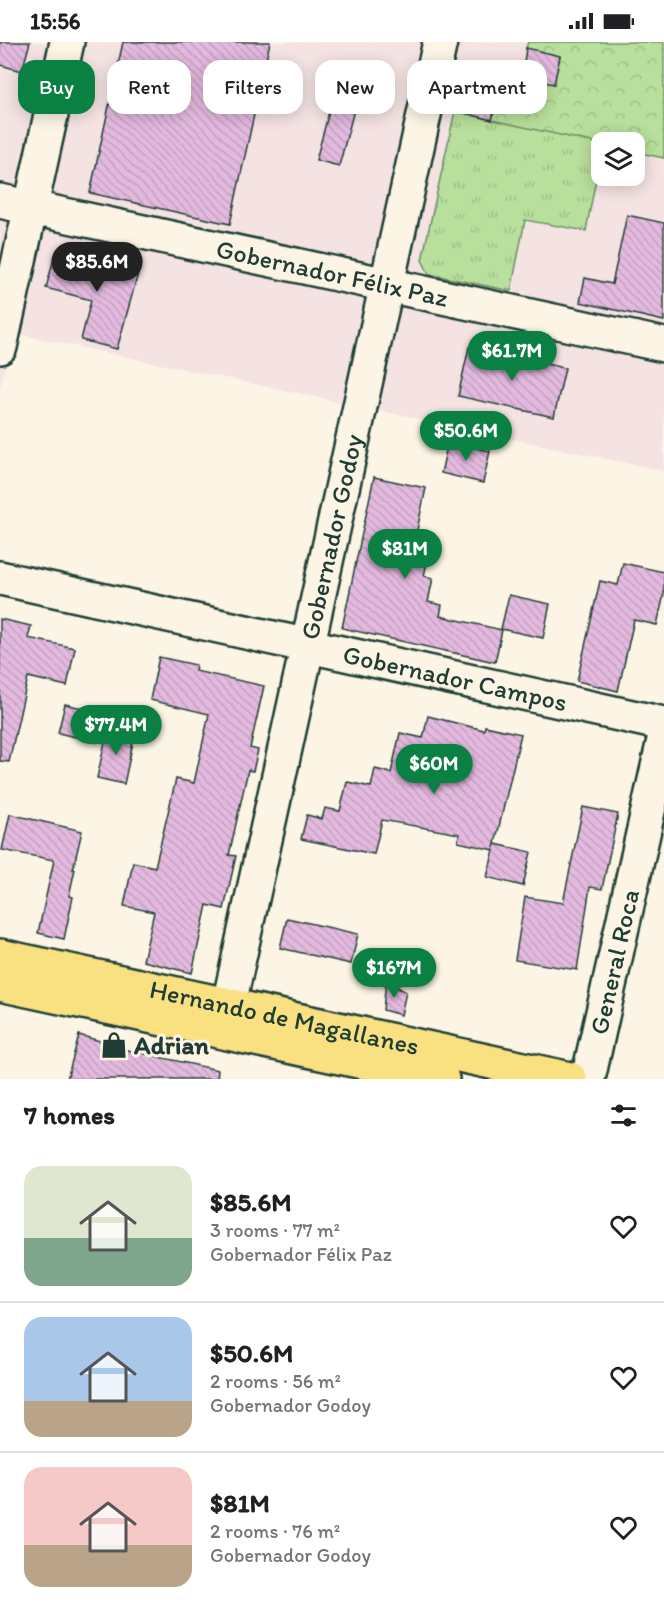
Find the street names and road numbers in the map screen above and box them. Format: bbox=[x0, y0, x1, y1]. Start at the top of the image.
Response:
street label: Gobernador Félix Paz bbox=[213, 232, 451, 314]
street label: Gobernador Godoy bbox=[293, 431, 370, 642]
street label: Gobernador Campos bbox=[340, 638, 570, 718]
street label: General Roca bbox=[582, 886, 646, 1038]
street label: Hernando de Magallanes bbox=[147, 973, 422, 1062]

